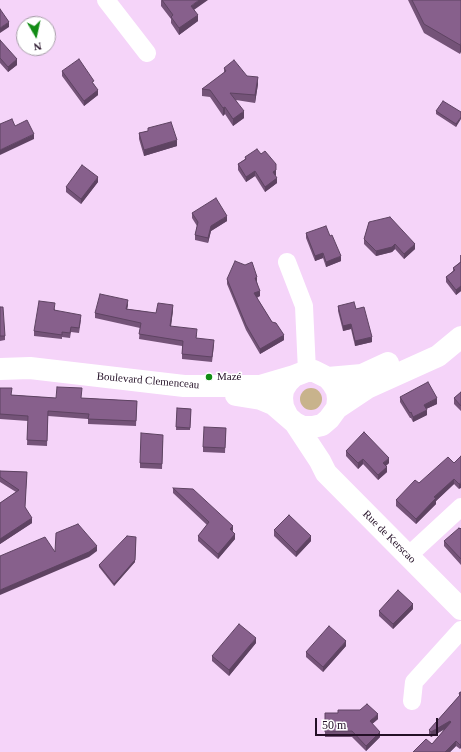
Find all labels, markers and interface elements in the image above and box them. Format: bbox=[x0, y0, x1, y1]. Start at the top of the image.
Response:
north arrow bbox=[16, 16, 56, 56]
text: N bbox=[33, 40, 43, 53]
street label: Boulevard Clemenceau bbox=[96, 370, 200, 392]
place label: Mazé bbox=[217, 370, 241, 384]
marker: Mazé bbox=[204, 372, 214, 382]
street label: Rue de Kerscao bbox=[360, 508, 418, 566]
scale bar bbox=[317, 710, 440, 736]
text: 50 m bbox=[322, 718, 346, 732]

